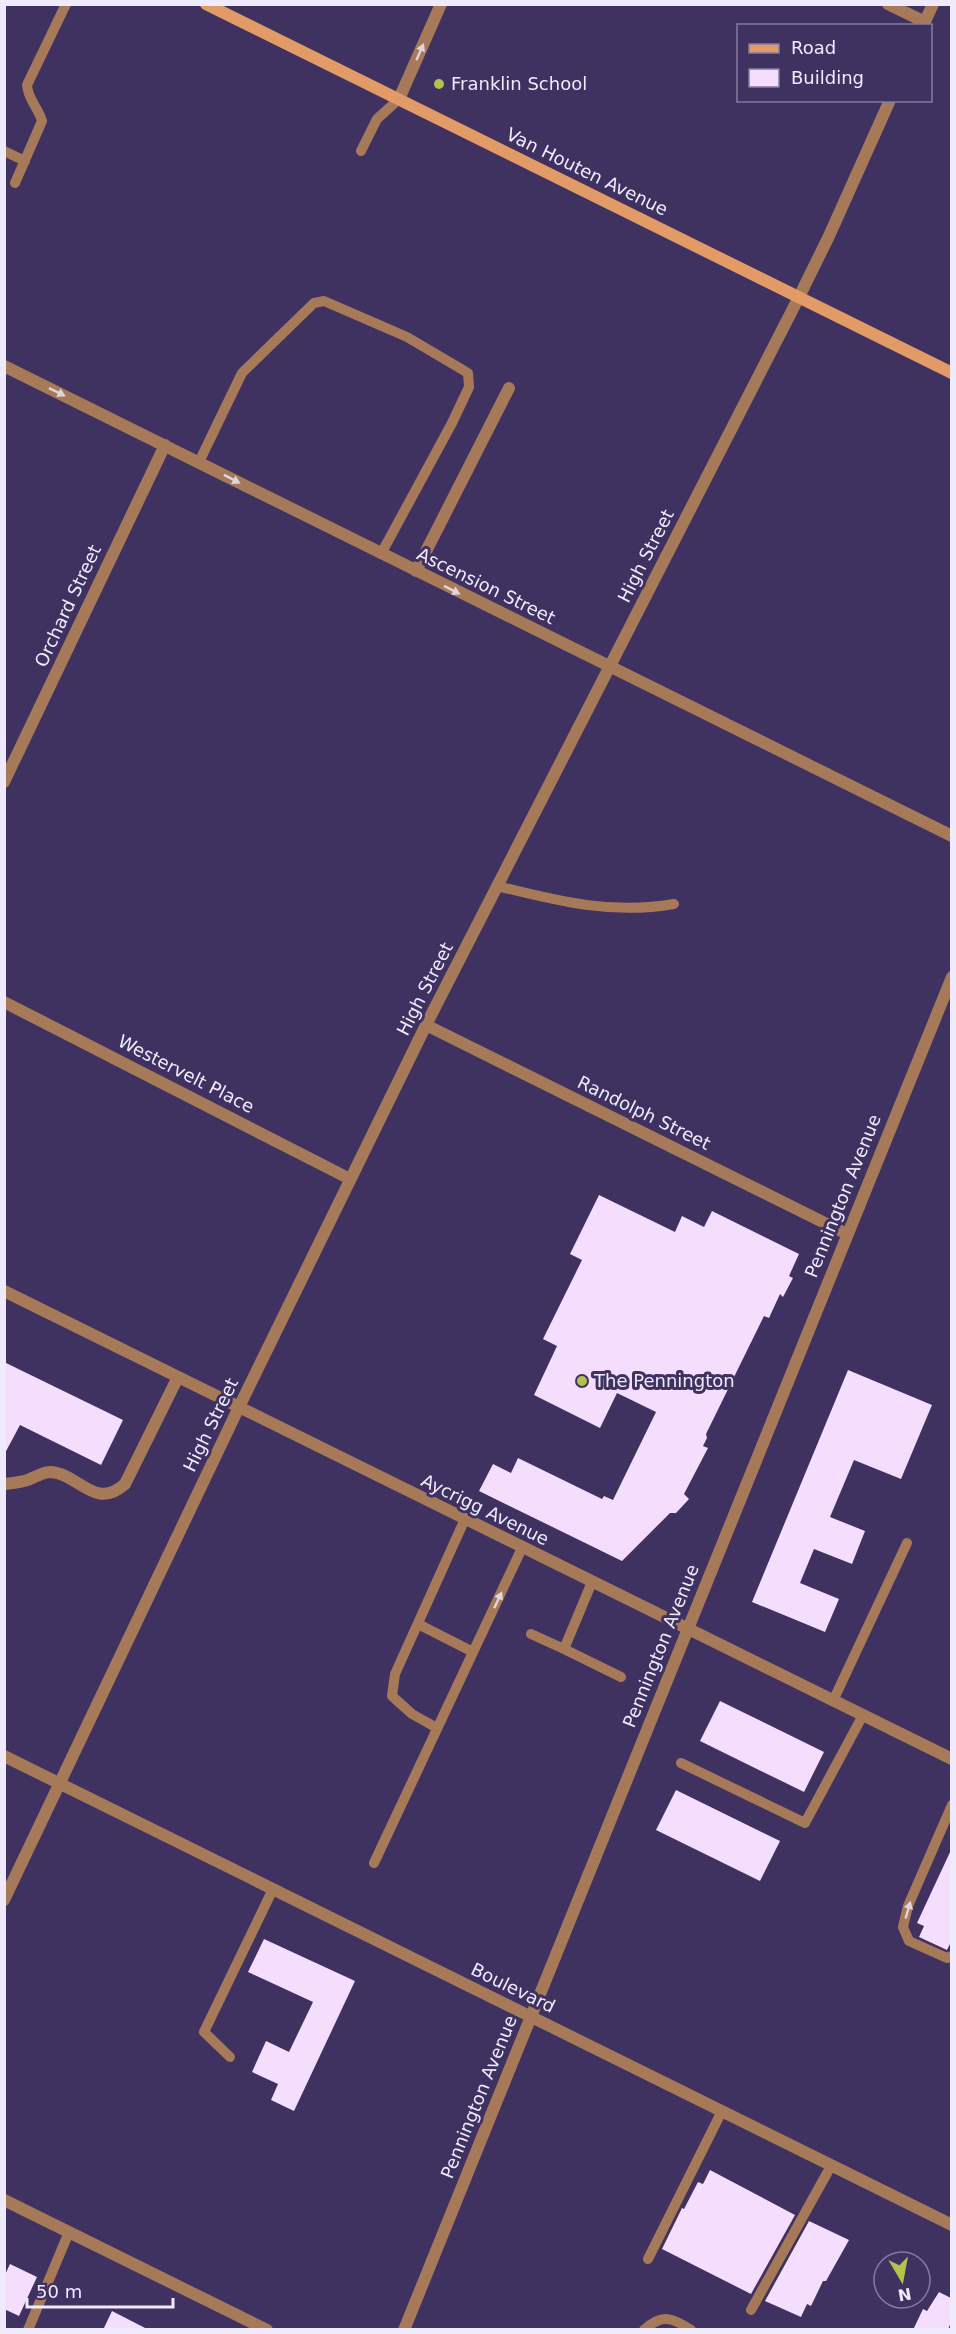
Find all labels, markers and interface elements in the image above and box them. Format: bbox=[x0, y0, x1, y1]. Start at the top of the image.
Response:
legend bbox=[737, 24, 932, 102]
text: Road bbox=[791, 37, 836, 58]
one-way arrow bbox=[416, 43, 425, 61]
text: Building bbox=[791, 67, 864, 88]
place label: Franklin School bbox=[451, 73, 587, 94]
marker: Franklin School bbox=[432, 77, 446, 91]
street label: Van Houten Avenue bbox=[503, 123, 671, 220]
one-way arrow bbox=[48, 386, 66, 396]
one-way arrow bbox=[223, 474, 240, 483]
street label: High Street bbox=[613, 506, 678, 606]
street label: Orchard Street bbox=[30, 541, 105, 670]
street label: Ascension Street bbox=[414, 543, 559, 628]
one-way arrow bbox=[444, 585, 461, 595]
street label: High Street bbox=[392, 939, 457, 1039]
street label: Westervelt Place bbox=[115, 1030, 258, 1117]
street label: Randolph Street bbox=[574, 1071, 714, 1154]
street label: Pennington Avenue bbox=[800, 1111, 885, 1280]
place label: The Pennington bbox=[593, 1370, 735, 1391]
street label: High Street bbox=[179, 1374, 242, 1475]
marker: The Pennington bbox=[575, 1374, 589, 1388]
street label: Aycrigg Avenue bbox=[418, 1470, 553, 1550]
street label: Pennington Avenue bbox=[618, 1561, 703, 1730]
one-way arrow bbox=[493, 1592, 502, 1609]
one-way arrow bbox=[904, 1901, 913, 1919]
street label: Boulevard bbox=[468, 1958, 559, 2017]
street label: Pennington Avenue bbox=[436, 2012, 521, 2181]
north arrow bbox=[872, 2250, 932, 2310]
scale bar bbox=[27, 2271, 172, 2309]
text: 50 m bbox=[36, 2281, 82, 2302]
text: N bbox=[896, 2284, 913, 2305]

